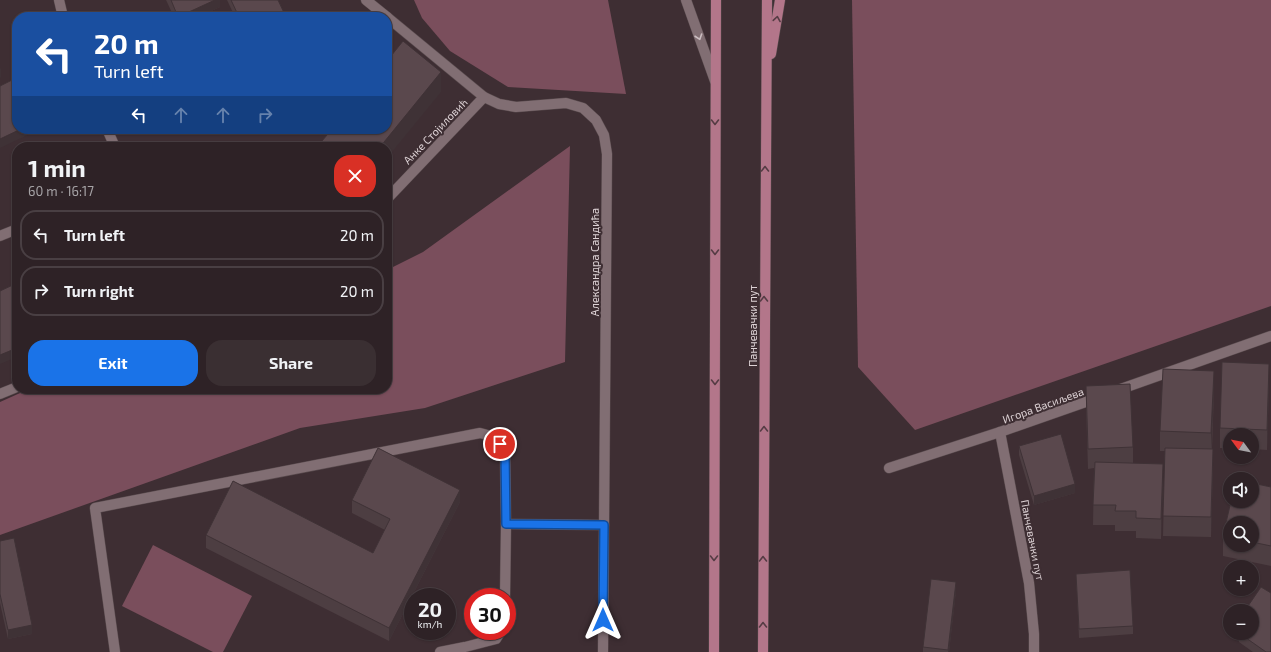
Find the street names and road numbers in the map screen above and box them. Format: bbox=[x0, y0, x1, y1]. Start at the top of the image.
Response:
street label: Анке Стојиловић bbox=[400, 96, 470, 167]
street label: Александра Сандића bbox=[588, 208, 601, 316]
street label: Панчевачки пут bbox=[746, 284, 760, 367]
street label: Игора Васиљева bbox=[1001, 384, 1085, 426]
street label: Панчевачки пут bbox=[1018, 499, 1047, 582]

